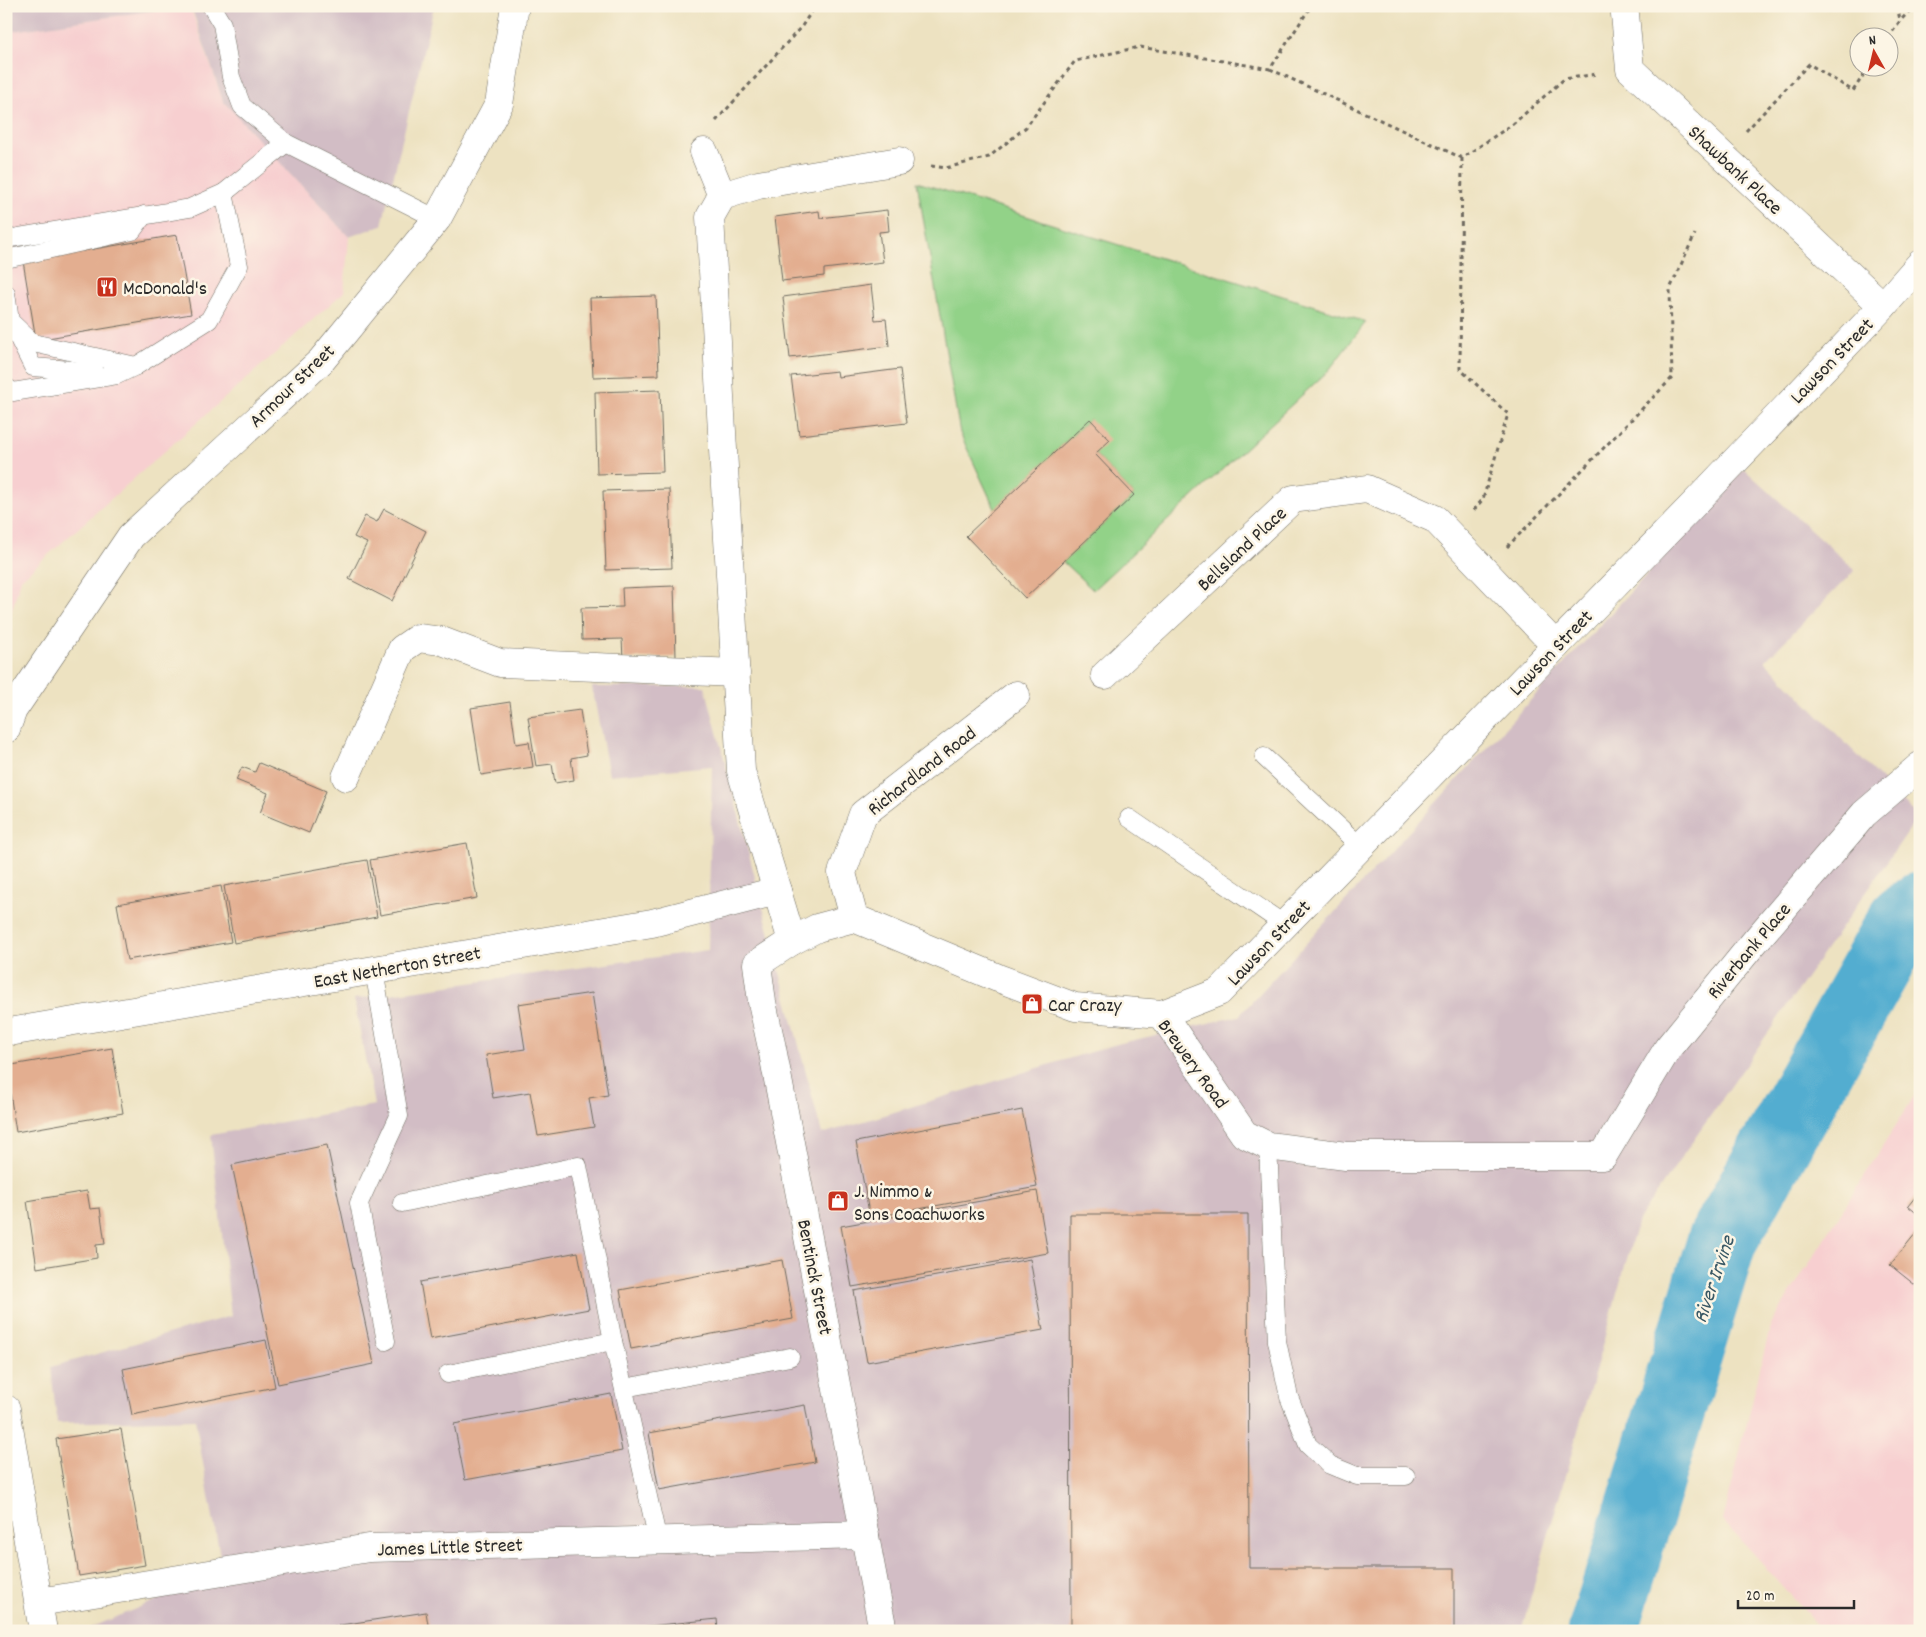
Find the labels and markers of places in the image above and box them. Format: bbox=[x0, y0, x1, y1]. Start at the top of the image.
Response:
restaurant icon: McDonald's bbox=[95, 275, 119, 299]
place label: McDonald's bbox=[123, 276, 207, 304]
shop icon: Car Crazy bbox=[1020, 992, 1044, 1016]
place label: Car Crazy bbox=[1048, 993, 1123, 1021]
place label: J. Nimmo & Sons Coachworks bbox=[854, 1179, 985, 1230]
shop icon: J. Nimmo & Sons Coachworks bbox=[826, 1189, 850, 1213]

